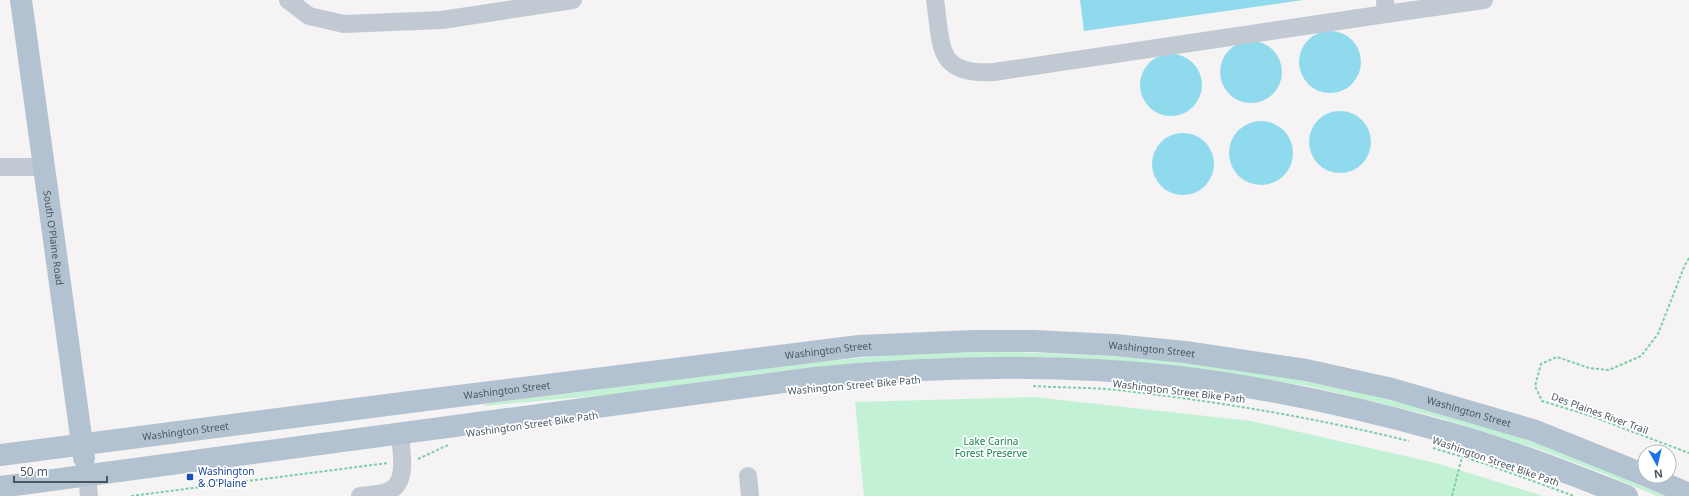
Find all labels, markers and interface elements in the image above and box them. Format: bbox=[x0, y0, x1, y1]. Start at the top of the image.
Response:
street label: South O'Plaine Road bbox=[40, 189, 67, 286]
street label: Washington Street bbox=[784, 338, 872, 362]
street label: Washington Street bbox=[1108, 338, 1196, 360]
street label: Washington Street Bike Path bbox=[787, 372, 921, 398]
street label: Washington Street Bike Path bbox=[1112, 376, 1246, 406]
street label: Washington Street bbox=[463, 378, 551, 402]
street label: Des Plaines River Trail bbox=[1550, 389, 1650, 437]
street label: Washington Street bbox=[1425, 392, 1513, 430]
street label: Washington Street Bike Path bbox=[465, 408, 599, 440]
street label: Washington Street bbox=[141, 418, 230, 444]
street label: Washington Street Bike Path bbox=[1431, 433, 1561, 489]
park label: Lake Carina Forest Preserve bbox=[955, 434, 1028, 460]
north arrow bbox=[1637, 444, 1677, 484]
scale bar bbox=[14, 458, 107, 484]
text: 50 m bbox=[20, 463, 48, 480]
place label: Washington & O'Plaine bbox=[198, 464, 254, 490]
text: N bbox=[1653, 466, 1664, 482]
marker: Washington & O'Plaine bbox=[185, 472, 195, 482]

